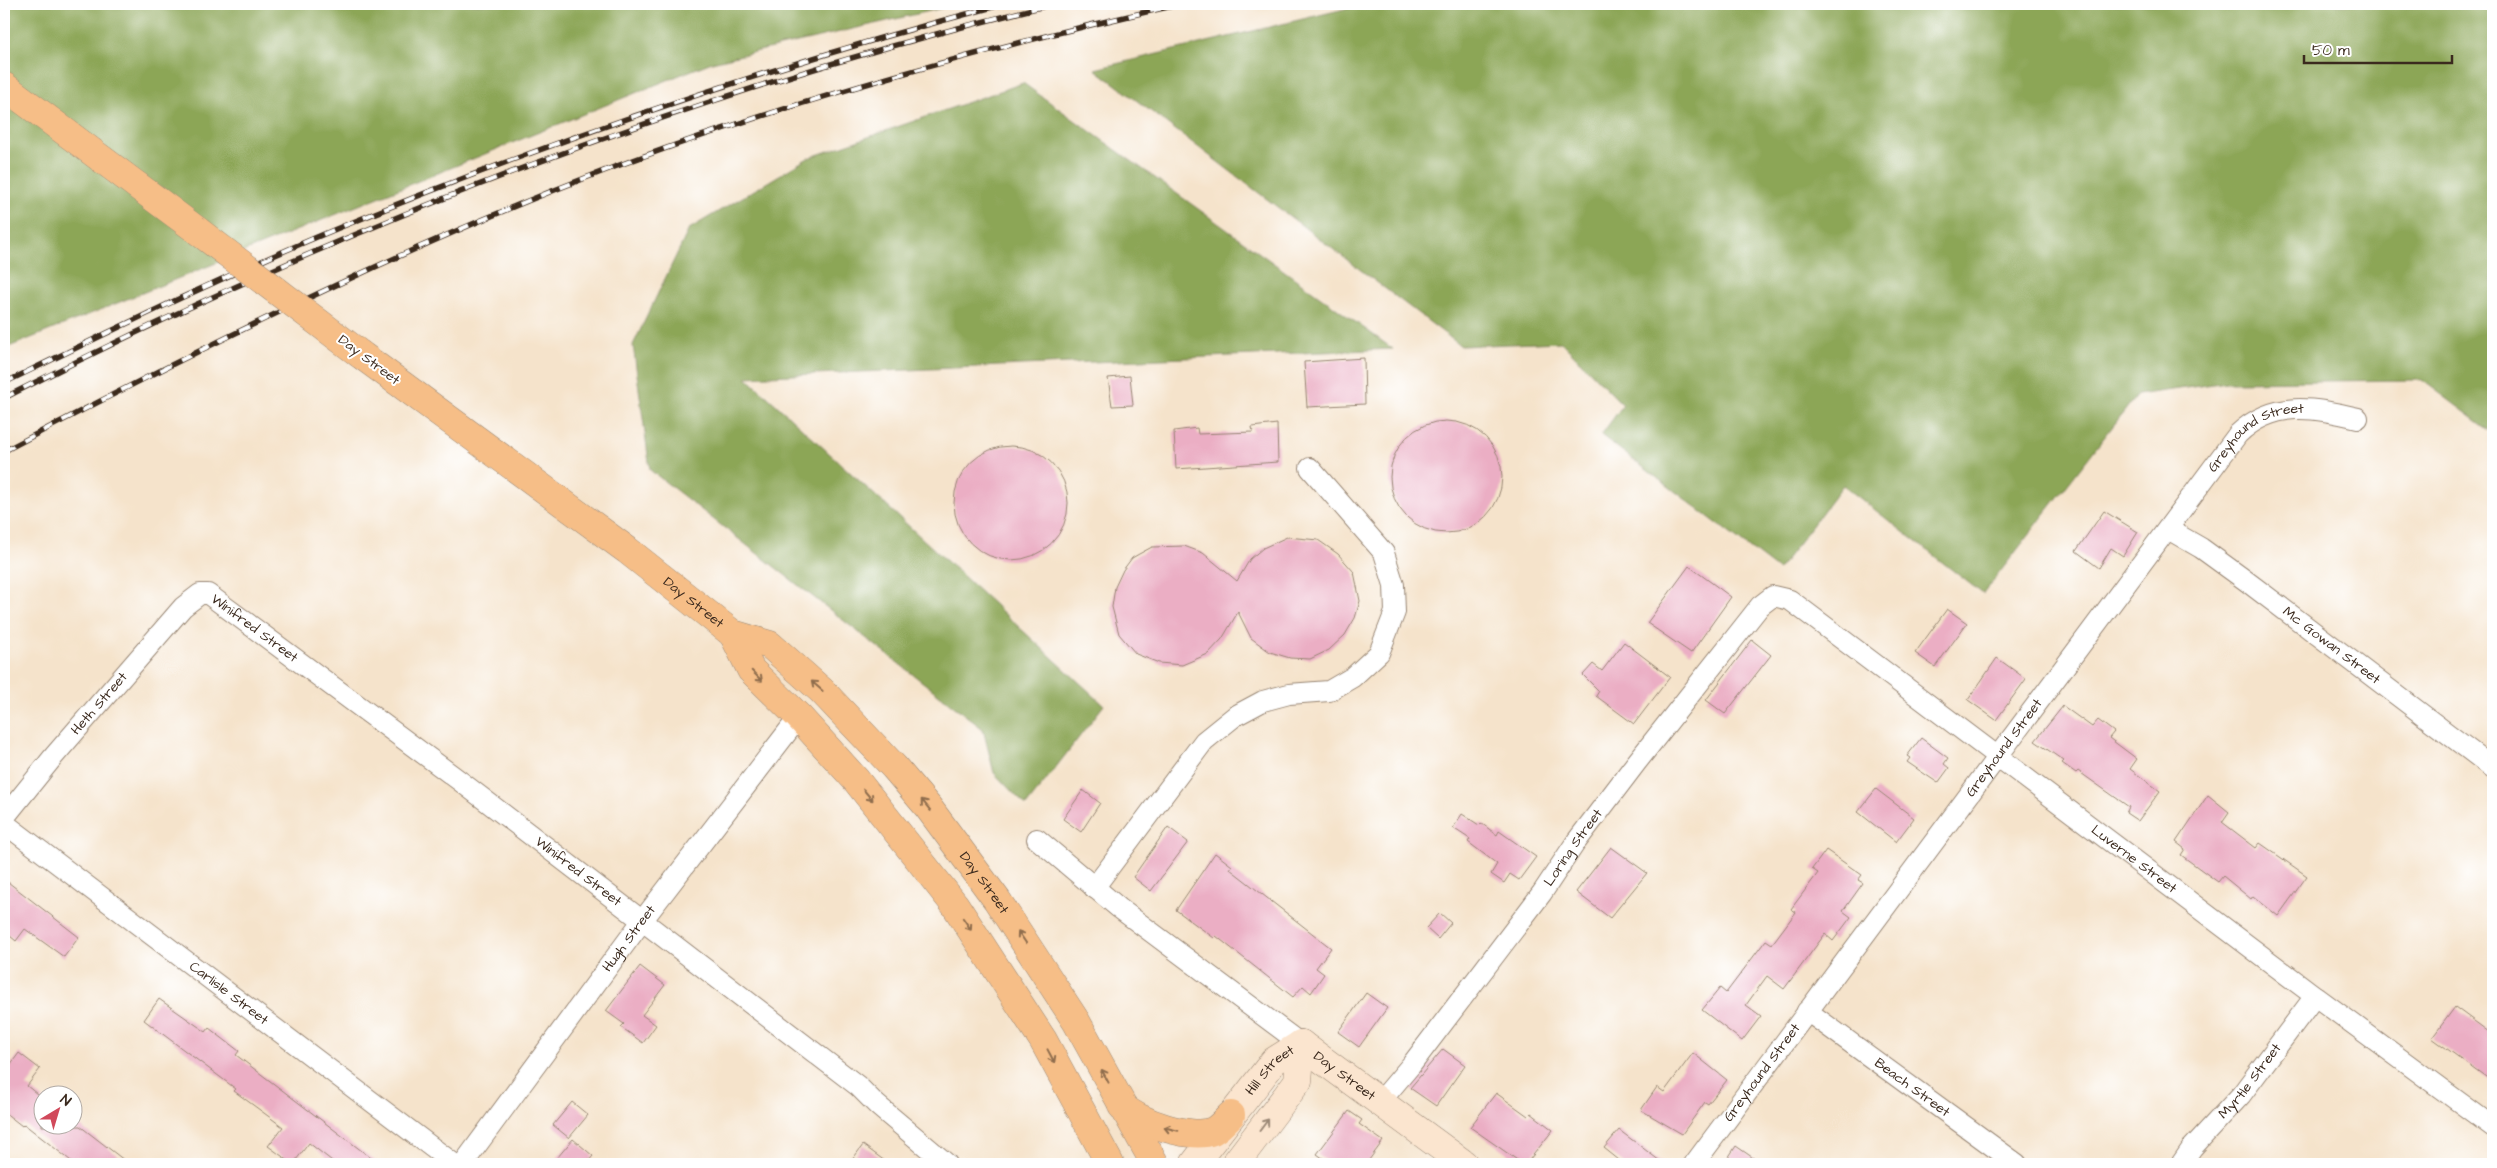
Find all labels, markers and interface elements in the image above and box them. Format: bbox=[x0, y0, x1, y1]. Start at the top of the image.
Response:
scale bar bbox=[2304, 32, 2452, 64]
text: 50 m bbox=[2312, 40, 2350, 61]
street label: Day Street bbox=[334, 330, 404, 390]
street label: Greyhound Street bbox=[2203, 399, 2304, 476]
street label: Day Street bbox=[659, 572, 728, 633]
street label: Winifred Street bbox=[207, 589, 302, 668]
street label: Mc Gowan Street bbox=[2278, 602, 2385, 689]
street label: Heth Street bbox=[66, 667, 133, 739]
one-way arrow bbox=[751, 670, 763, 682]
one-way arrow bbox=[810, 680, 823, 691]
street label: Greyhound Street bbox=[1961, 694, 2047, 801]
one-way arrow bbox=[863, 788, 874, 801]
one-way arrow bbox=[921, 799, 932, 812]
street label: Loring Street bbox=[1539, 805, 1608, 890]
street label: Luverne Street bbox=[2087, 820, 2181, 898]
street label: Winifred Street bbox=[531, 832, 626, 911]
street label: Day Street bbox=[955, 848, 1014, 918]
street label: Hugh Street bbox=[598, 901, 661, 976]
one-way arrow bbox=[962, 917, 972, 931]
one-way arrow bbox=[1017, 930, 1027, 944]
street label: Carlisle Street bbox=[185, 957, 273, 1030]
street label: Greyhound Street bbox=[1719, 1019, 1805, 1126]
street label: Myrtle Street bbox=[2214, 1039, 2286, 1123]
street label: Hill Street bbox=[1241, 1040, 1299, 1100]
street label: Day Street bbox=[1309, 1046, 1380, 1106]
one-way arrow bbox=[1046, 1048, 1056, 1063]
street label: Beach Street bbox=[1870, 1053, 1954, 1122]
one-way arrow bbox=[1100, 1069, 1109, 1084]
north arrow bbox=[32, 1086, 82, 1136]
text: N bbox=[56, 1090, 75, 1111]
one-way arrow bbox=[1259, 1119, 1270, 1132]
one-way arrow bbox=[1163, 1124, 1179, 1133]

